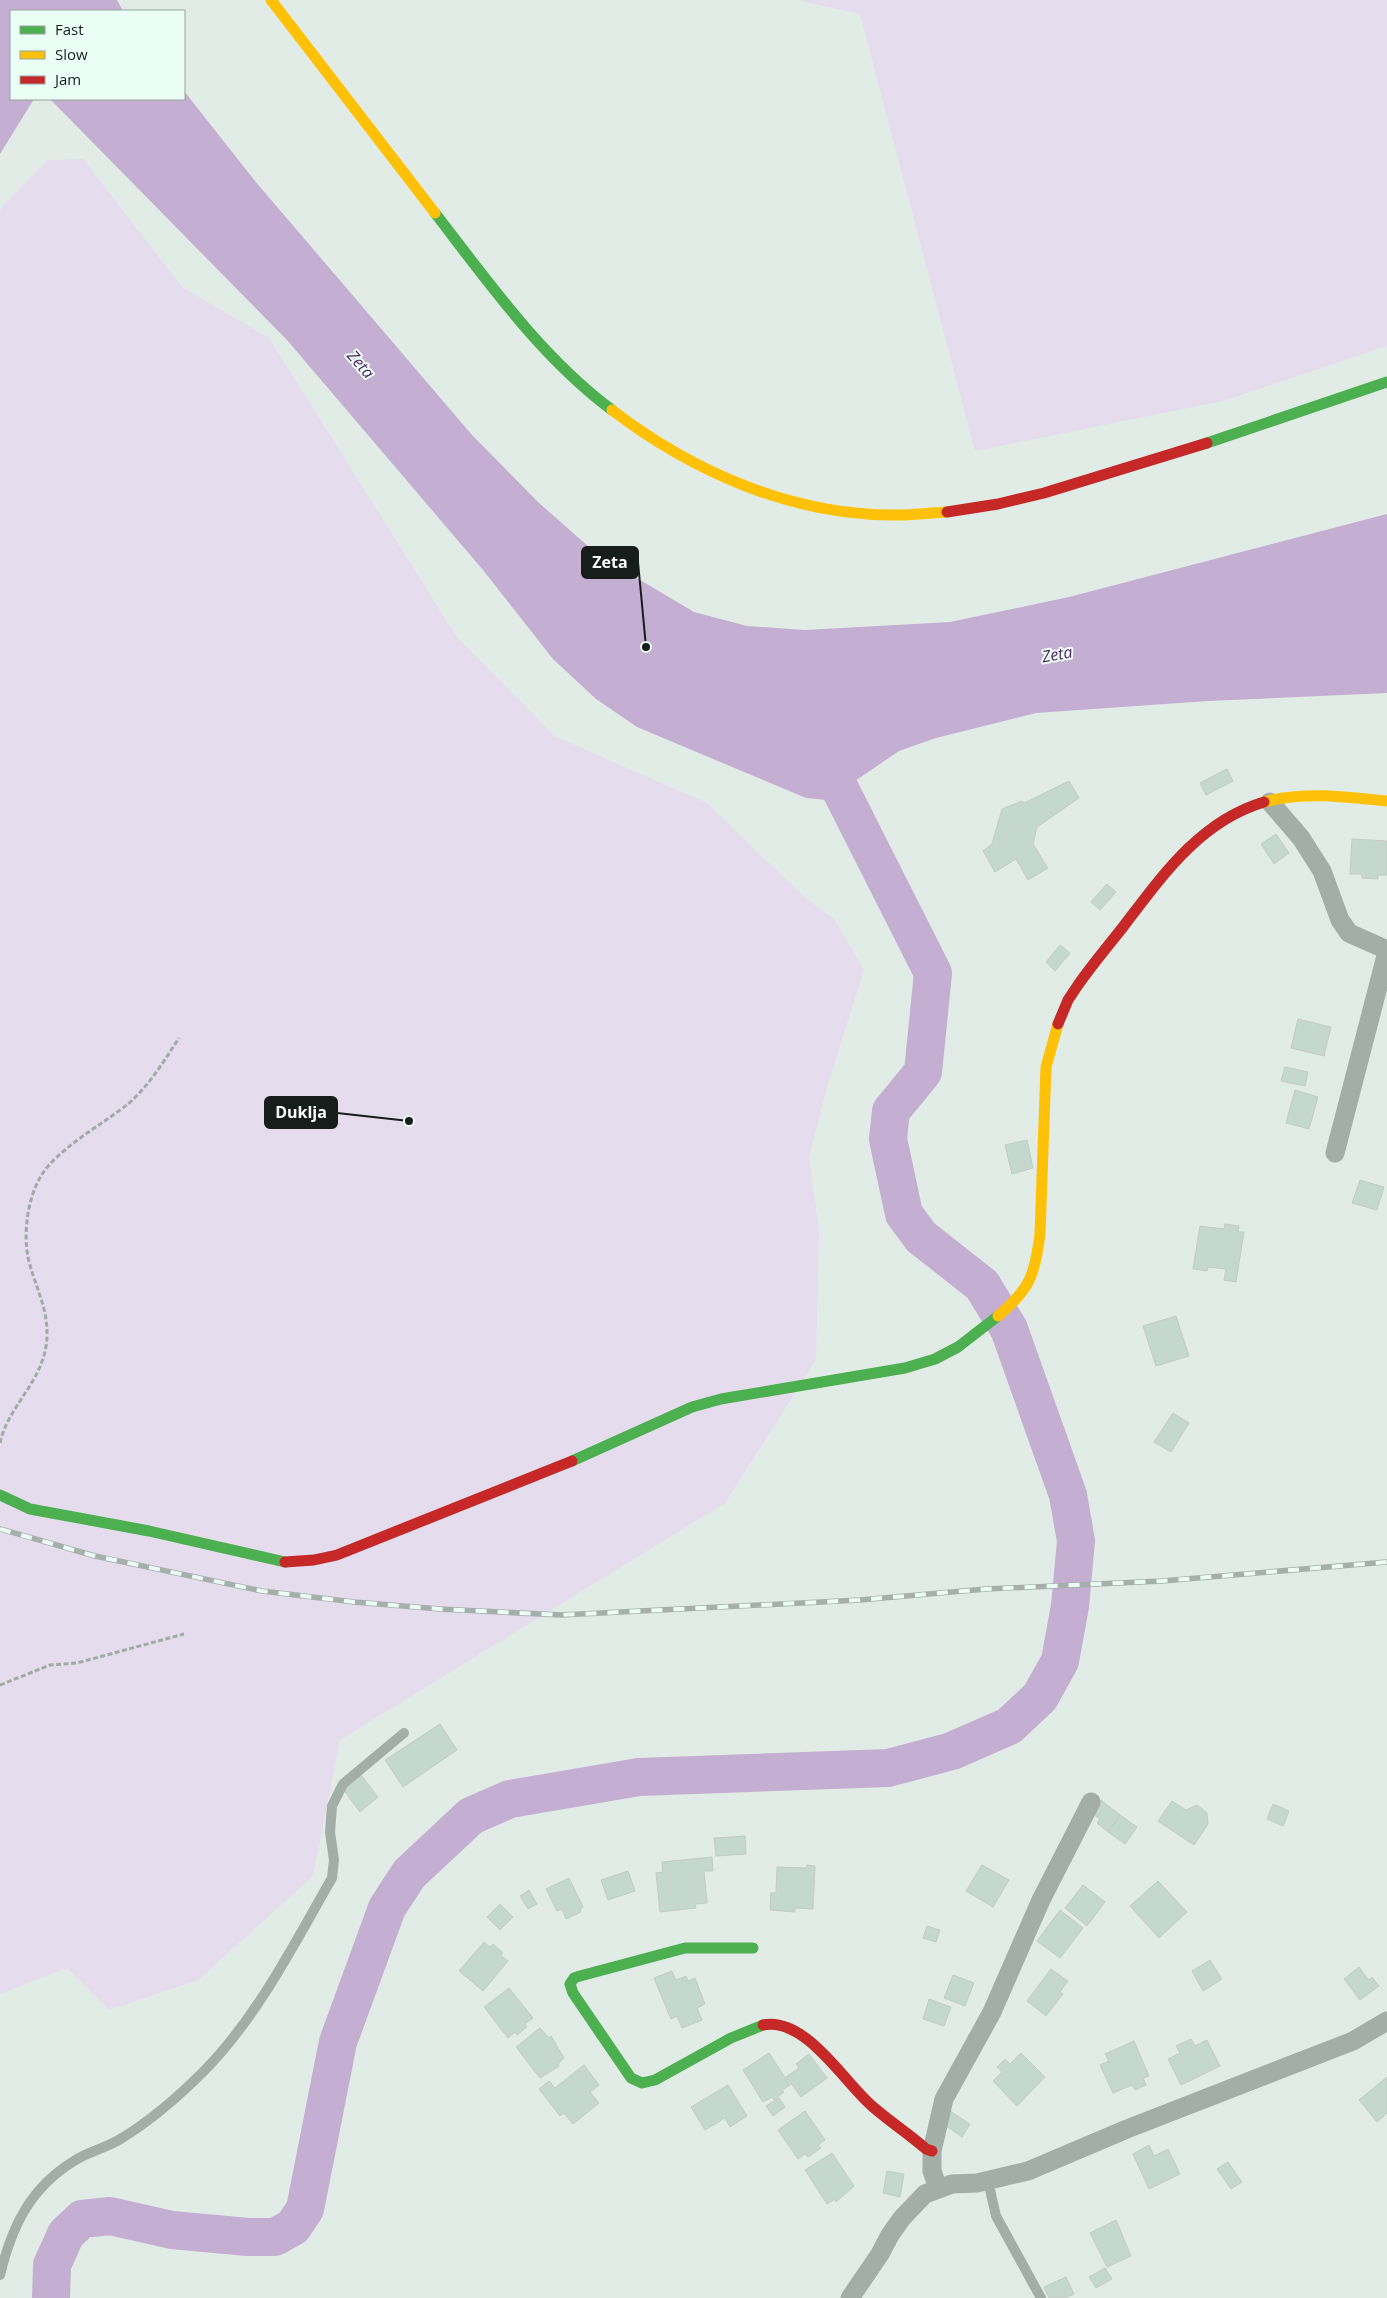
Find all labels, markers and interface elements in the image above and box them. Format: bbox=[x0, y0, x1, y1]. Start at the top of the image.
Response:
legend bbox=[10, 10, 185, 100]
text: Fast bbox=[55, 19, 84, 39]
text: Slow bbox=[55, 44, 88, 64]
text: Jam bbox=[53, 69, 81, 89]
water label: Zeta bbox=[342, 344, 379, 383]
callout: Zeta bbox=[582, 547, 638, 578]
text: Zeta bbox=[592, 551, 628, 573]
water label: Zeta bbox=[1039, 640, 1074, 668]
callout: Duklja bbox=[265, 1097, 337, 1128]
text: Duklja bbox=[275, 1101, 327, 1123]

